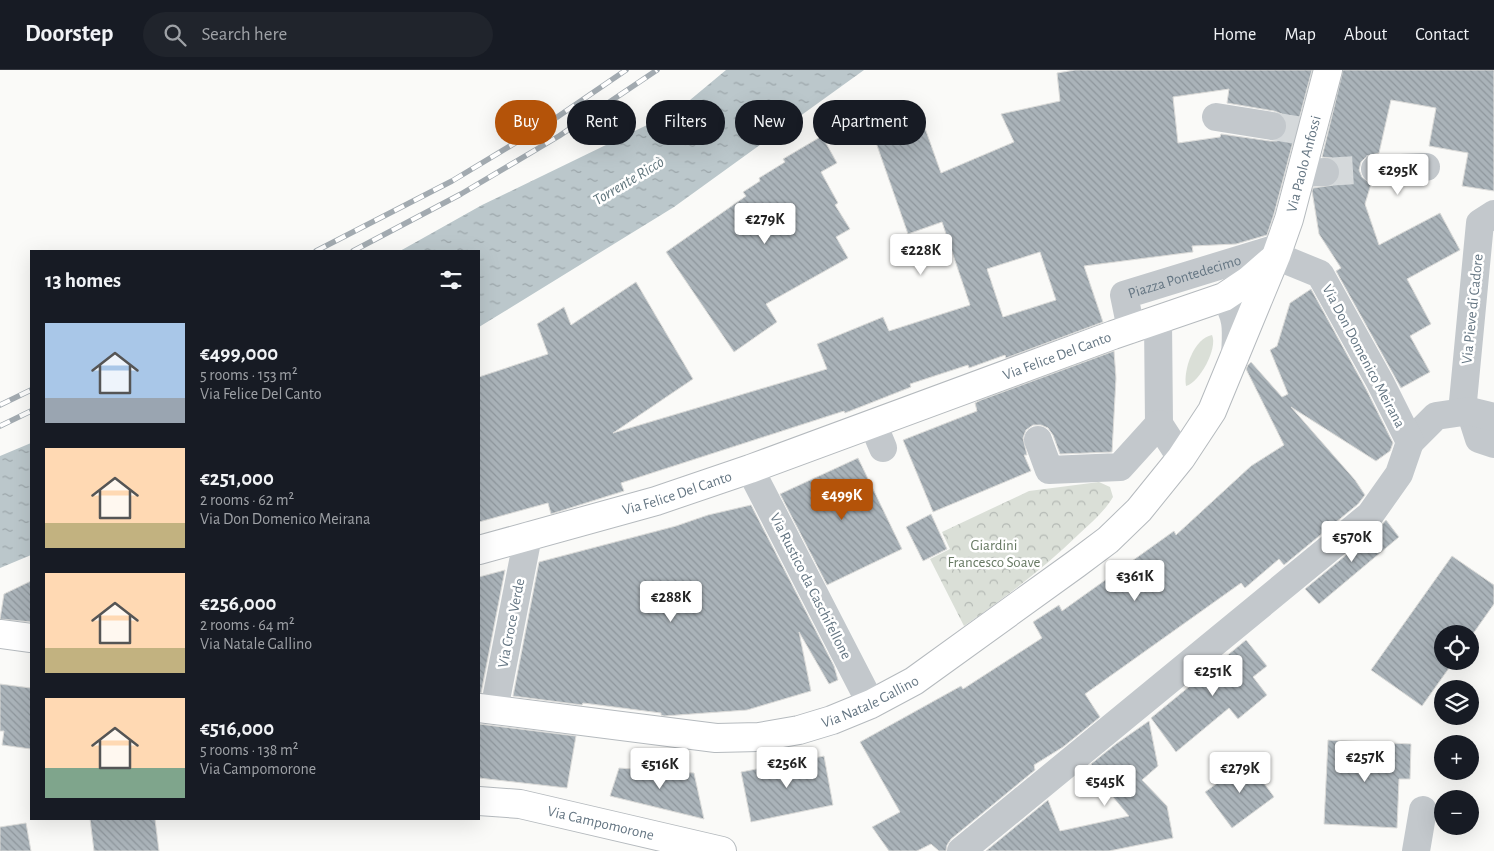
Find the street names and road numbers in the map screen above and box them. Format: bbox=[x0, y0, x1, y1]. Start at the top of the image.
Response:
street label: Via Paolo Anfossi bbox=[1284, 114, 1324, 214]
street label: Piazza Pontedecimo bbox=[1126, 252, 1243, 301]
street label: Via Pieve di Cadore bbox=[1459, 253, 1486, 365]
street label: Via Don Domenico Meirana bbox=[1319, 282, 1408, 430]
street label: Via Felice Del Canto bbox=[1001, 329, 1113, 383]
street label: Via Felice Del Canto bbox=[621, 469, 734, 518]
street label: Via Rustico da Caschifellone bbox=[767, 511, 854, 662]
street label: Via Croce Verde bbox=[495, 577, 528, 669]
street label: Via Natale Gallino bbox=[820, 673, 922, 731]
street label: Via Campomorone bbox=[546, 804, 655, 843]

